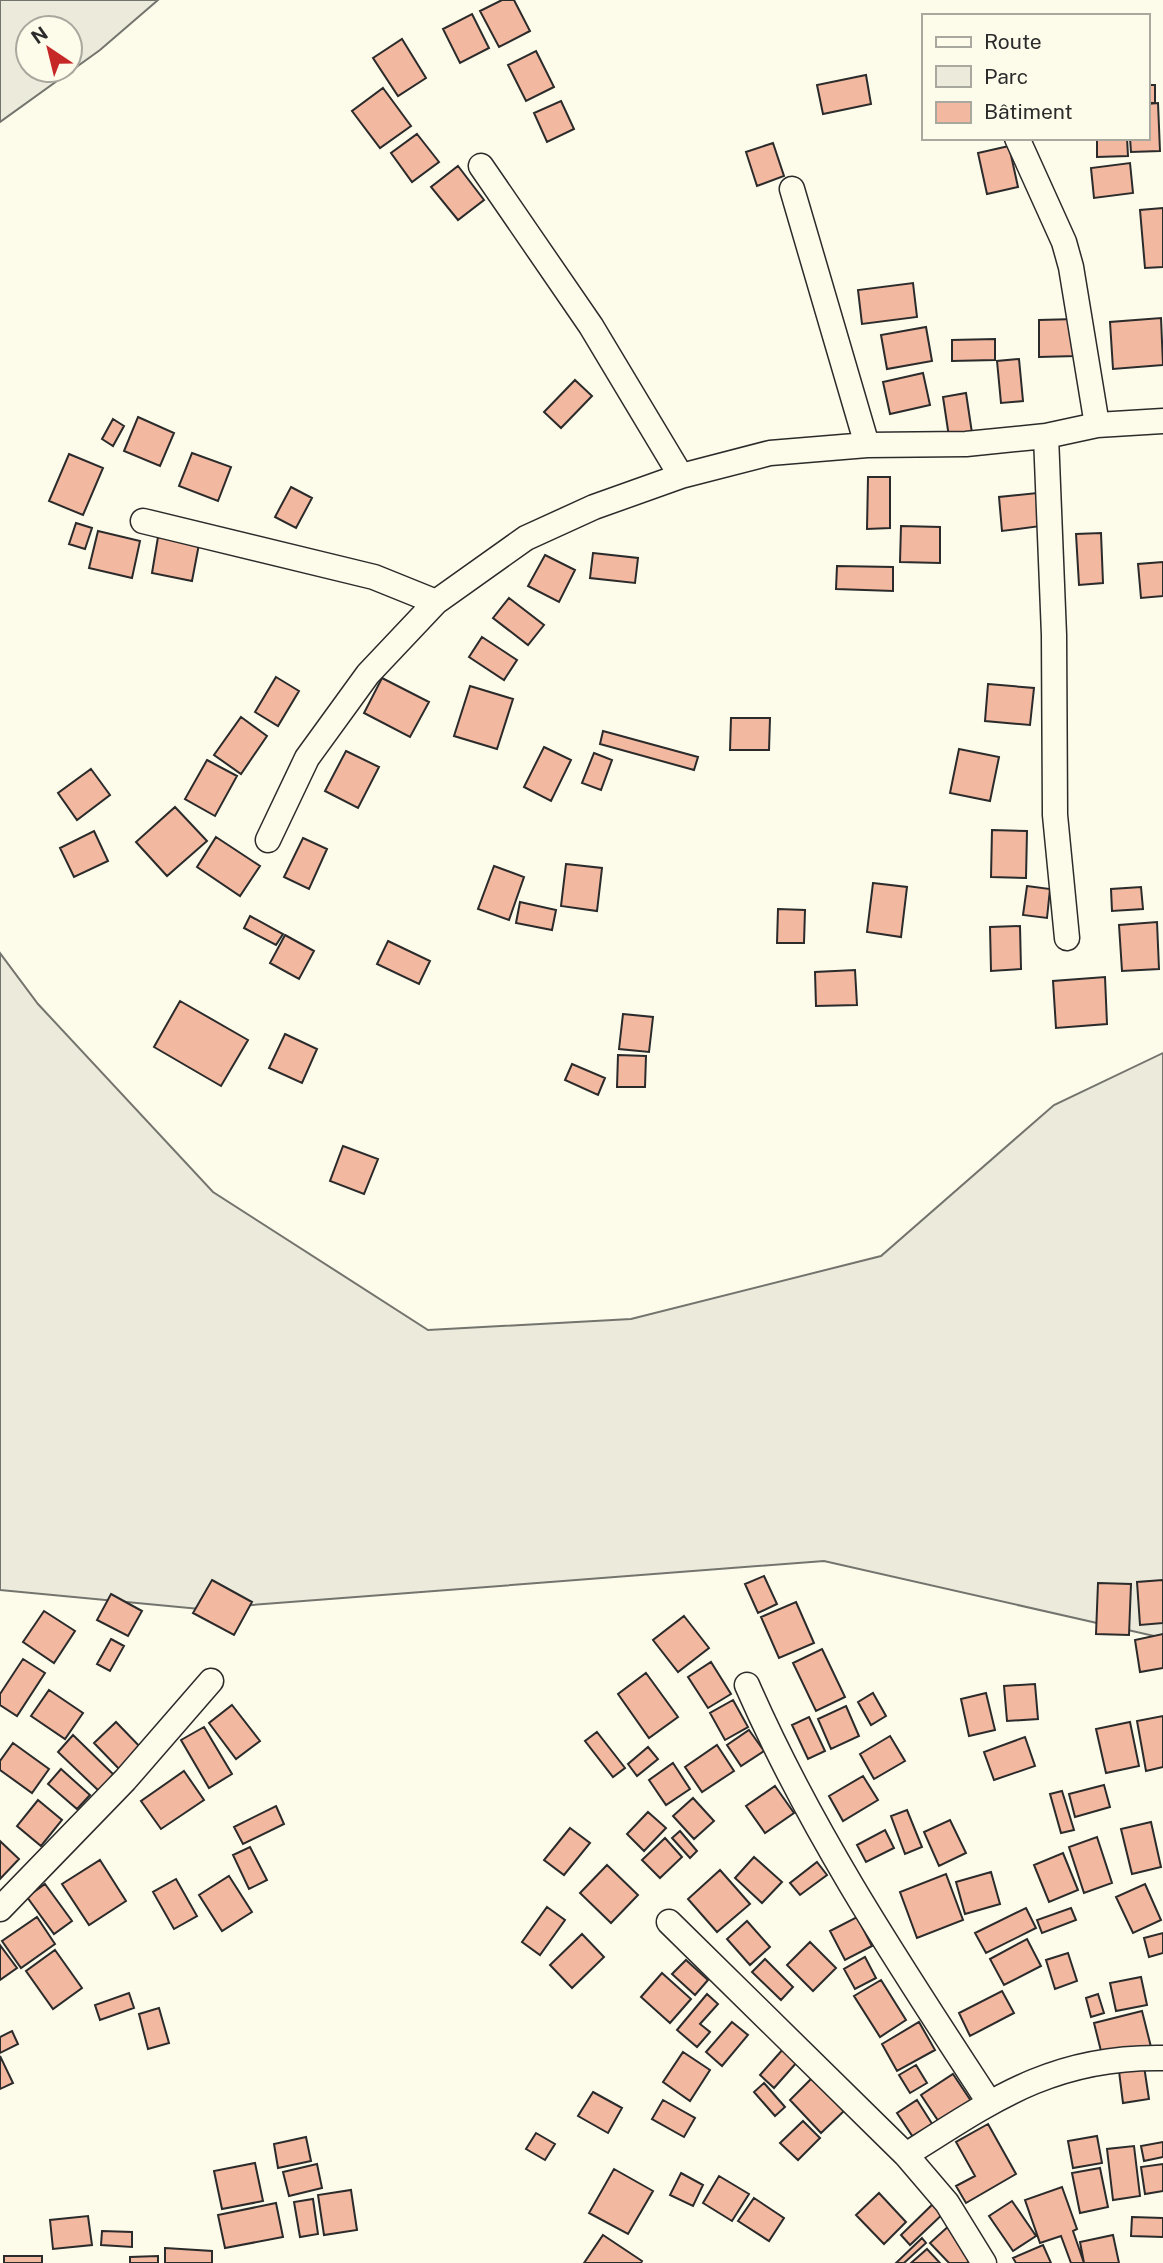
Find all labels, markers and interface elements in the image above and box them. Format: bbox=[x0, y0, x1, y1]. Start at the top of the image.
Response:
north arrow bbox=[14, 14, 84, 84]
legend bbox=[922, 14, 1149, 140]
text: N bbox=[27, 22, 52, 48]
text: Route bbox=[984, 29, 1042, 54]
text: Parc bbox=[984, 64, 1028, 89]
text: Bâtiment bbox=[984, 99, 1073, 124]

